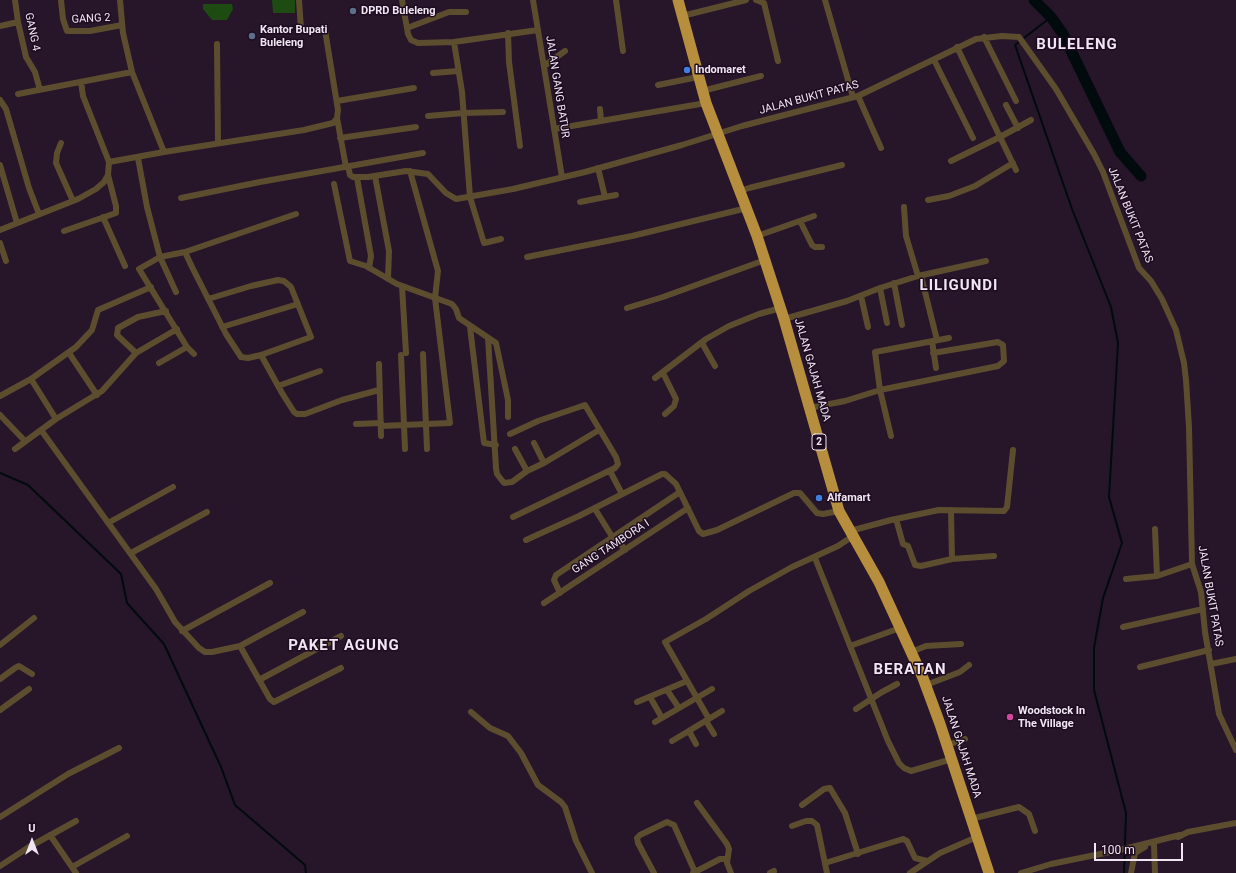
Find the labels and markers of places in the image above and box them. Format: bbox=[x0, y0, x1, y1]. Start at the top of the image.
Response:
place label: DPRD Buleleng bbox=[361, 4, 436, 18]
marker: DPRD Buleleng bbox=[348, 6, 358, 16]
place label: Kantor Bupati Buleleng bbox=[260, 23, 327, 49]
marker: Kantor Bupati Buleleng bbox=[247, 31, 257, 41]
place label: Indomaret bbox=[695, 63, 746, 77]
marker: Indomaret bbox=[682, 65, 692, 75]
place label: Alfamart bbox=[827, 491, 871, 505]
marker: Alfamart bbox=[814, 493, 824, 503]
place label: Woodstock In The Village bbox=[1018, 704, 1085, 730]
marker: Woodstock In The Village bbox=[1005, 712, 1015, 722]

